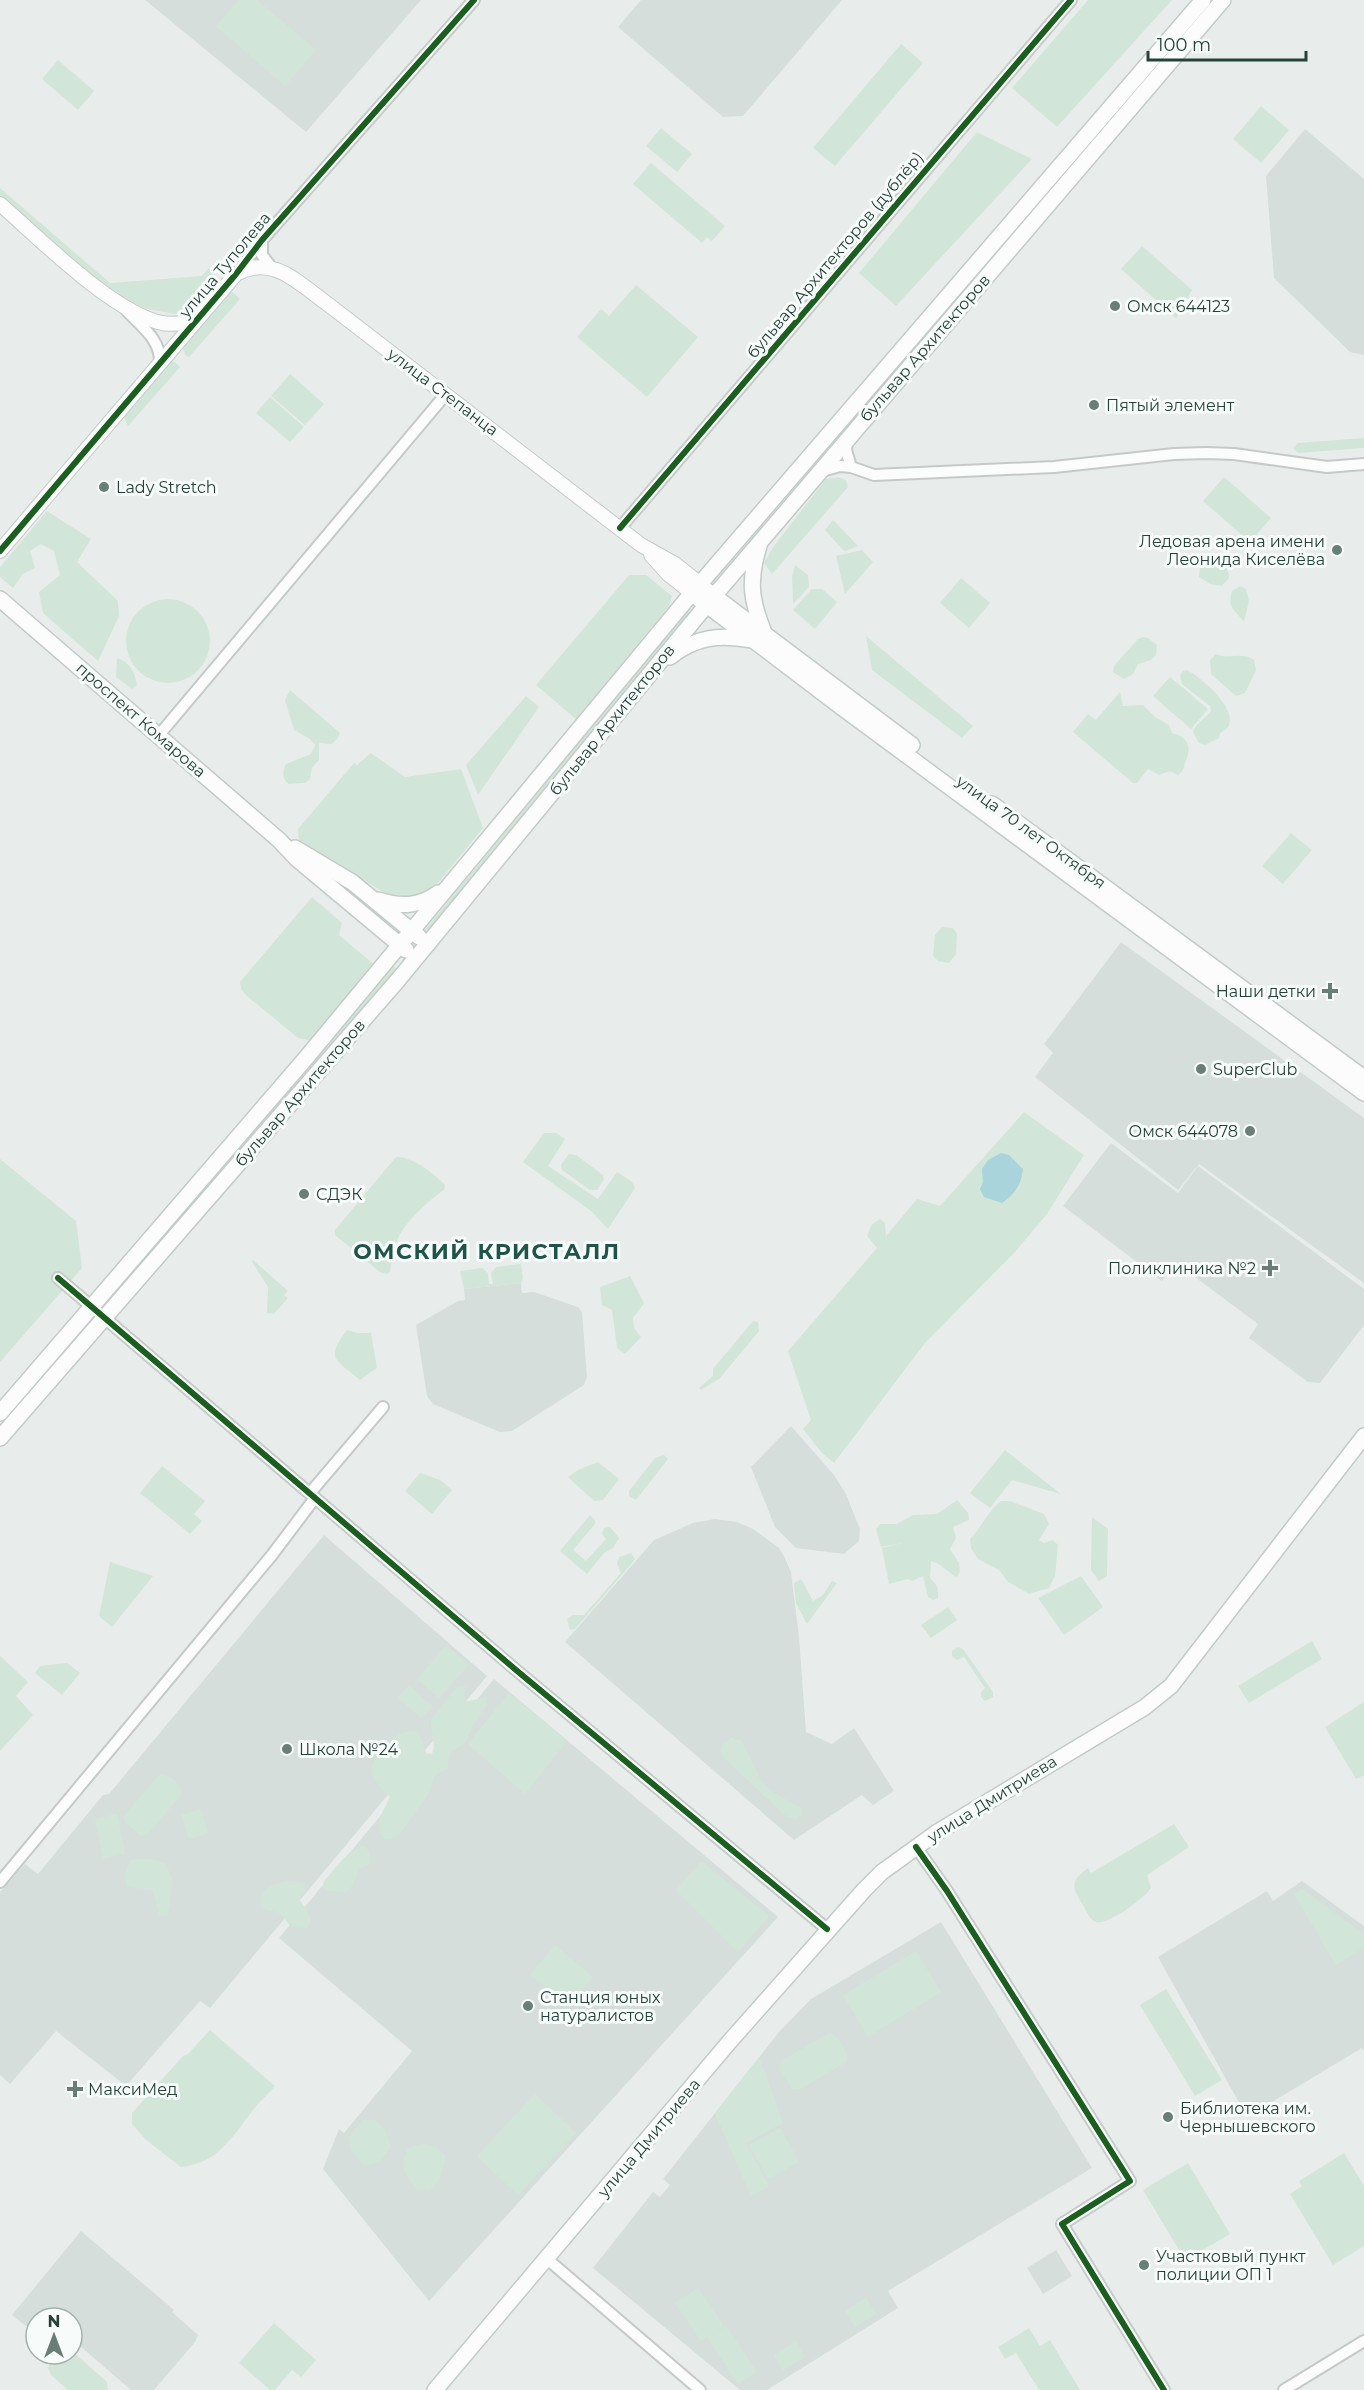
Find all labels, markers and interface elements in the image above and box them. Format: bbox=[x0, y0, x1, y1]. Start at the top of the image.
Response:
scale bar bbox=[1148, 24, 1306, 62]
text: 100 m bbox=[1157, 34, 1211, 56]
street label: бульвар Архитекторов (дублёр) bbox=[743, 148, 927, 362]
street label: улица Туполева bbox=[175, 208, 275, 322]
street label: бульвар Архитекторов bbox=[856, 271, 994, 425]
place label: Омск 644123 bbox=[1127, 297, 1230, 316]
marker: Омск 644123 bbox=[1108, 299, 1122, 313]
street label: улица Степанца bbox=[383, 344, 502, 440]
place label: Пятый элемент bbox=[1106, 396, 1235, 415]
marker: Пятый элемент bbox=[1087, 398, 1101, 412]
place label: Lady Stretch bbox=[116, 478, 217, 497]
marker: Lady Stretch bbox=[97, 480, 111, 494]
place label: Ледовая арена имени Леонида Киселёва bbox=[1139, 532, 1325, 569]
marker: Ледовая арена имени Леонида Киселёва bbox=[1330, 543, 1344, 557]
street label: бульвар Архитекторов bbox=[545, 641, 679, 799]
street label: проспект Комарова bbox=[72, 659, 210, 781]
street label: улица 70 лет Октября bbox=[952, 771, 1109, 893]
place label: Наши детки bbox=[1216, 982, 1316, 1001]
marker: Наши детки bbox=[1321, 982, 1339, 1000]
street label: бульвар Архитекторов bbox=[231, 1016, 369, 1170]
place label: SuperClub bbox=[1213, 1060, 1298, 1079]
marker: SuperClub bbox=[1194, 1062, 1208, 1076]
place label: Омск 644078 bbox=[1129, 1122, 1238, 1141]
marker: Омск 644078 bbox=[1243, 1124, 1257, 1138]
place label: СДЭК bbox=[316, 1185, 362, 1204]
marker: СДЭК bbox=[297, 1187, 311, 1201]
district label: ОМСКИЙ КРИСТАЛЛ bbox=[353, 1238, 621, 1265]
place label: Поликлиника №2 bbox=[1108, 1259, 1256, 1278]
marker: Поликлиника №2 bbox=[1261, 1259, 1279, 1277]
place label: Школа №24 bbox=[299, 1740, 399, 1759]
marker: Школа №24 bbox=[280, 1742, 294, 1756]
street label: улица Дмитриева bbox=[923, 1751, 1060, 1847]
place label: Станция юных натуралистов bbox=[540, 1988, 661, 2025]
marker: Станция юных натуралистов bbox=[521, 1999, 535, 2013]
street label: улица Дмитриева bbox=[593, 2075, 704, 2202]
marker: МаксиМед bbox=[66, 2080, 84, 2098]
place label: МаксиМед bbox=[88, 2080, 177, 2099]
place label: Библиотека им. Чернышевского bbox=[1180, 2099, 1316, 2136]
marker: Библиотека им. Чернышевского bbox=[1161, 2110, 1175, 2124]
place label: Участковый пункт полиции ОП 1 bbox=[1156, 2247, 1306, 2284]
marker: Участковый пункт полиции ОП 1 bbox=[1137, 2258, 1151, 2272]
north arrow bbox=[24, 2306, 84, 2366]
text: N bbox=[48, 2312, 60, 2331]

